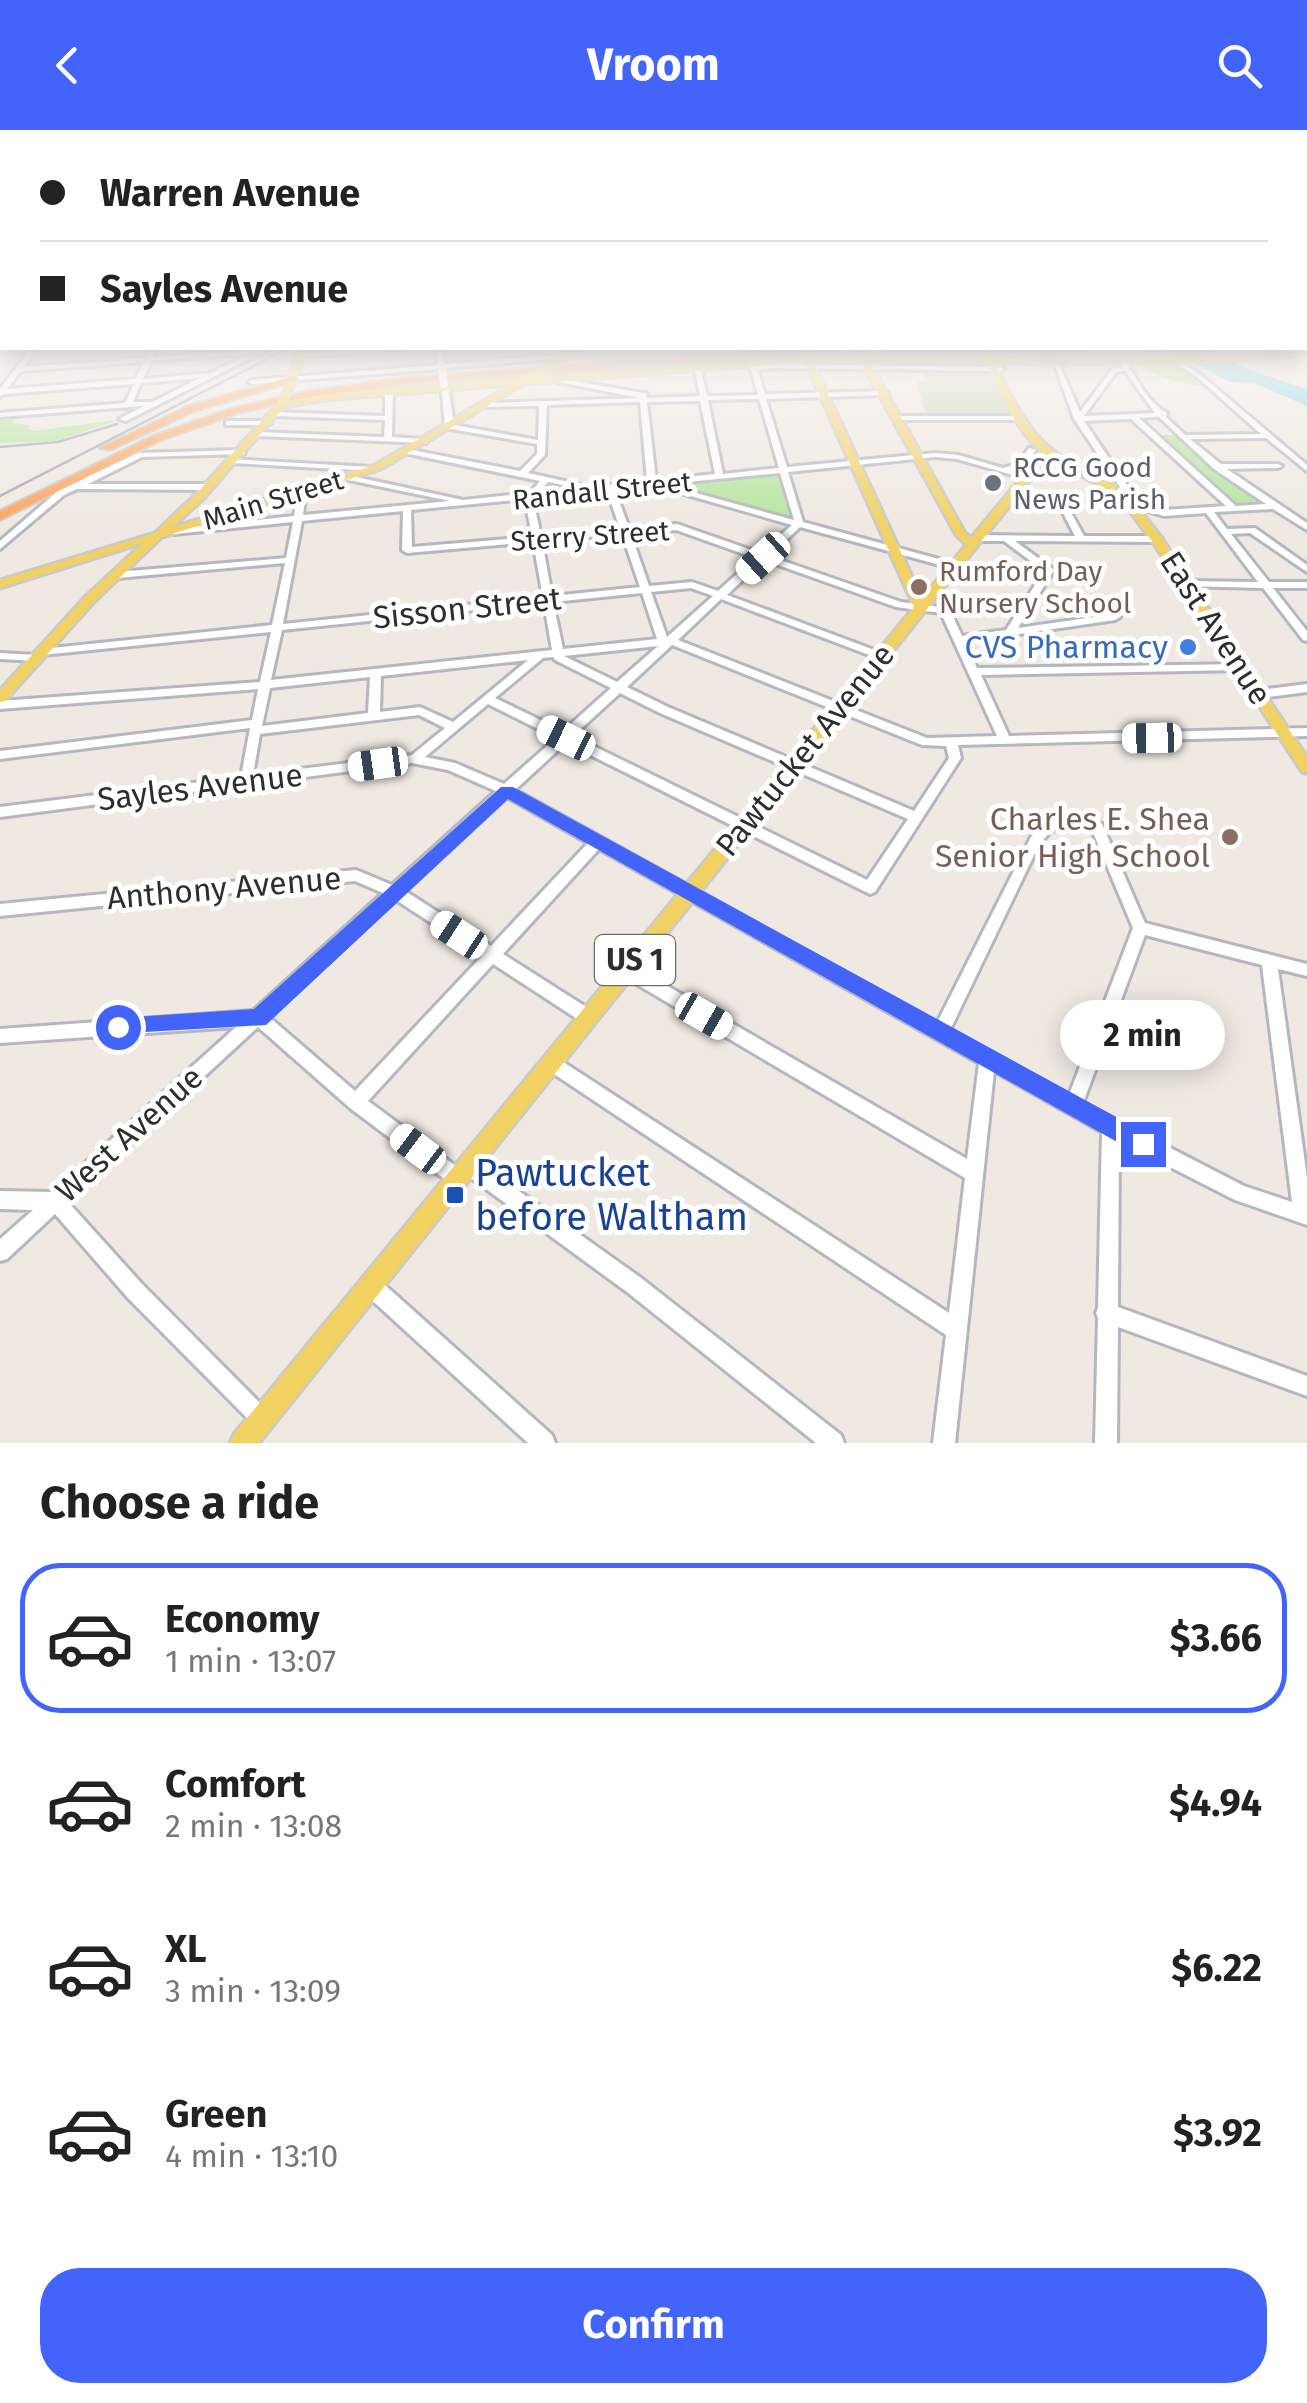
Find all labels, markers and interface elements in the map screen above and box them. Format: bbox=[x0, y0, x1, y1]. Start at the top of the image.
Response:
icon: back bbox=[40, 38, 95, 93]
text: Vroom bbox=[587, 38, 720, 92]
icon: search bbox=[1212, 38, 1267, 93]
text: Warren Avenue bbox=[100, 170, 360, 216]
text: Sayles Avenue bbox=[100, 266, 348, 312]
place label: RCCG Good News Parish bbox=[1013, 451, 1166, 516]
street label: Main Street bbox=[199, 463, 348, 537]
street label: Randall Street bbox=[511, 465, 694, 517]
marker: RCCG Good News Parish bbox=[982, 472, 1004, 494]
street label: Sterry Street bbox=[510, 514, 671, 558]
car bbox=[731, 527, 795, 589]
street label: East Avenue bbox=[1152, 544, 1280, 712]
place label: Rumford Day Nursery School bbox=[939, 555, 1131, 620]
marker: Rumford Day Nursery School bbox=[908, 576, 930, 598]
street label: Sisson Street bbox=[371, 579, 563, 637]
place label: CVS Pharmacy bbox=[965, 628, 1168, 666]
street label: Pawtucket Avenue bbox=[708, 636, 902, 864]
marker: CVS Pharmacy bbox=[1177, 636, 1199, 658]
car bbox=[532, 711, 600, 765]
car bbox=[1122, 722, 1182, 754]
car bbox=[346, 745, 410, 783]
street label: Sayles Avenue bbox=[95, 756, 305, 818]
place label: Charles E. Shea Senior High School bbox=[935, 800, 1210, 875]
marker: Charles E. Shea Senior High School bbox=[1219, 826, 1241, 848]
street label: Anthony Avenue bbox=[105, 859, 343, 917]
car bbox=[426, 906, 492, 964]
road number: US 1 bbox=[595, 935, 675, 985]
car bbox=[671, 988, 737, 1044]
callout: 2 min bbox=[1060, 999, 1226, 1069]
route start bbox=[96, 1005, 141, 1050]
text: 2 min bbox=[1103, 1016, 1182, 1054]
street label: West Avenue bbox=[48, 1058, 210, 1210]
car bbox=[385, 1119, 451, 1179]
route end bbox=[1121, 1122, 1166, 1167]
place label: Pawtucket before Waltham bbox=[475, 1150, 748, 1240]
marker: Pawtucket before Waltham bbox=[444, 1184, 466, 1206]
text: Choose a ride bbox=[40, 1476, 319, 1530]
icon: car bbox=[45, 1593, 135, 1683]
text: Economy bbox=[165, 1596, 320, 1642]
text: $3.66 bbox=[1170, 1615, 1262, 1661]
text: 1 min · 13:07 bbox=[165, 1642, 336, 1680]
icon: car bbox=[45, 1758, 135, 1848]
text: Comfort bbox=[165, 1761, 306, 1807]
text: $4.94 bbox=[1169, 1780, 1262, 1826]
text: 2 min · 13:08 bbox=[165, 1807, 342, 1845]
icon: car bbox=[45, 1923, 135, 2013]
text: XL bbox=[165, 1926, 207, 1972]
text: $6.22 bbox=[1171, 1945, 1262, 1991]
text: 3 min · 13:09 bbox=[165, 1972, 341, 2010]
icon: car bbox=[45, 2088, 135, 2178]
text: Green bbox=[165, 2091, 268, 2137]
text: $3.92 bbox=[1173, 2110, 1262, 2156]
text: 4 min · 13:10 bbox=[165, 2137, 338, 2175]
button: Confirm bbox=[40, 2268, 1267, 2383]

